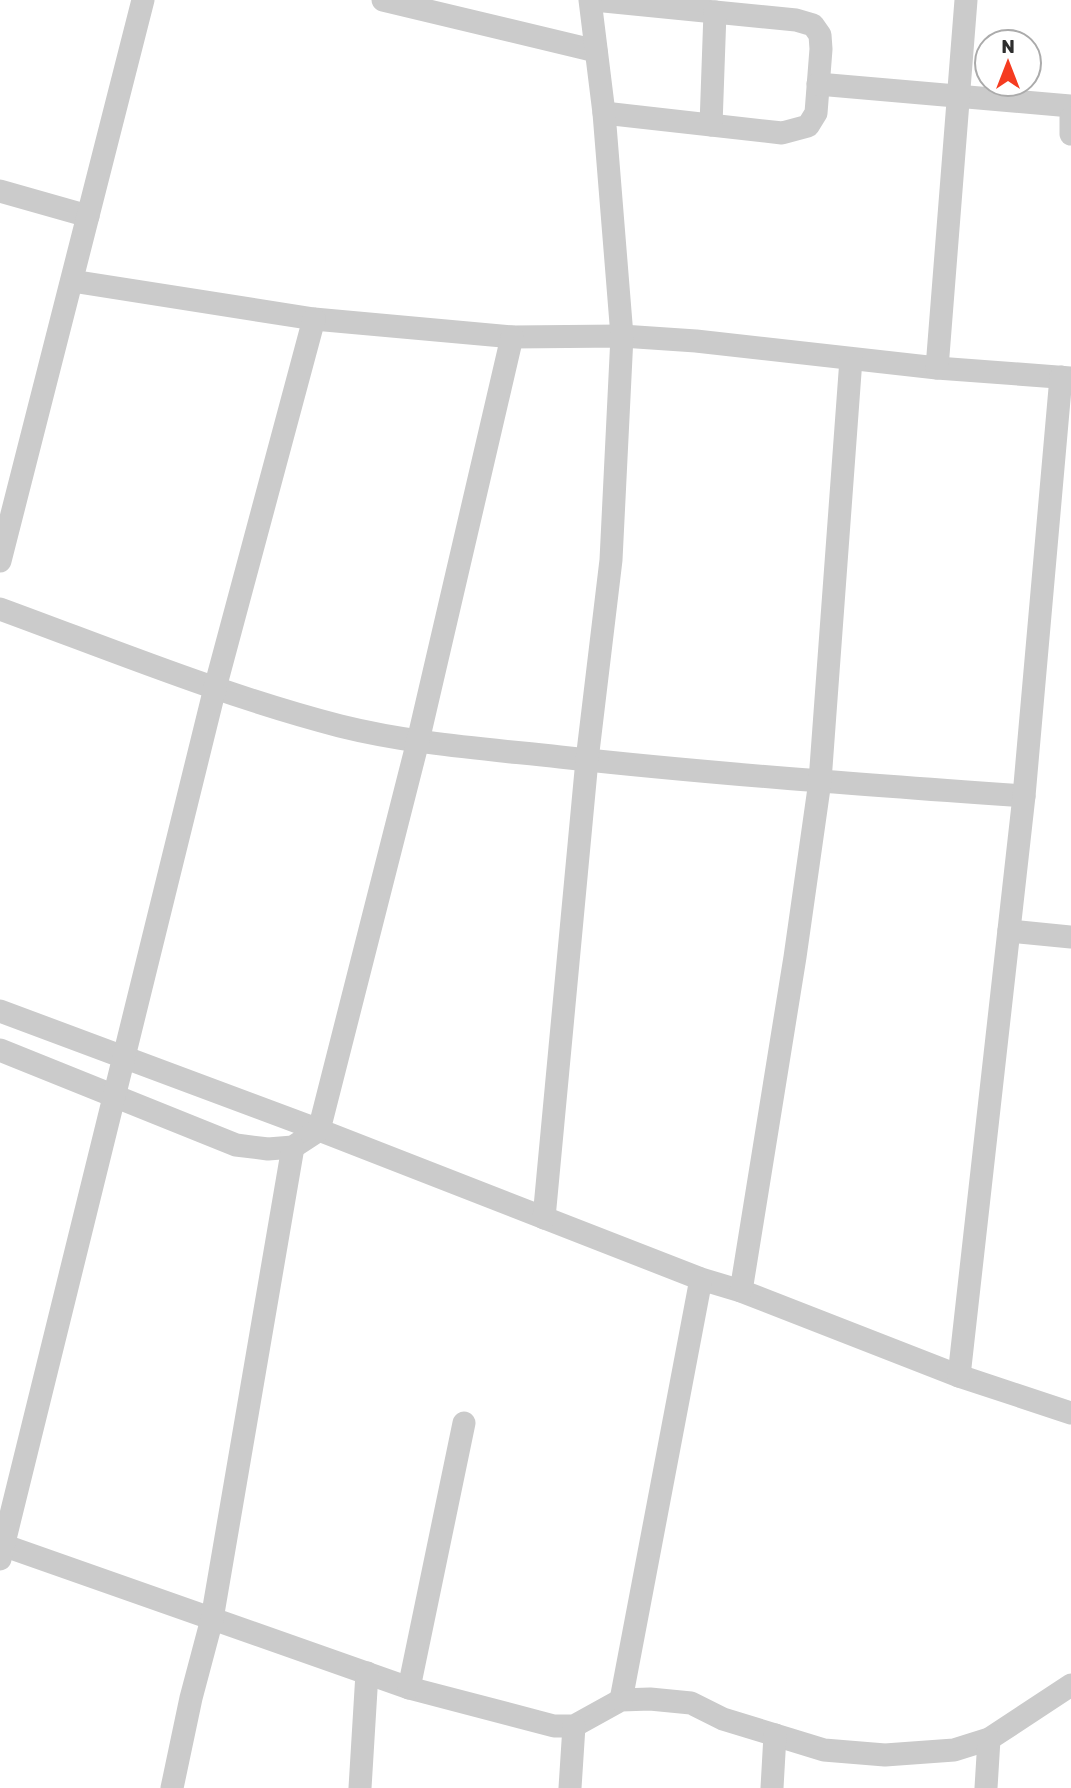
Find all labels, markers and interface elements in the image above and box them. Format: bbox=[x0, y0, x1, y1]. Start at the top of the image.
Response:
north arrow bbox=[973, 28, 1043, 98]
text: N bbox=[1001, 35, 1015, 58]

